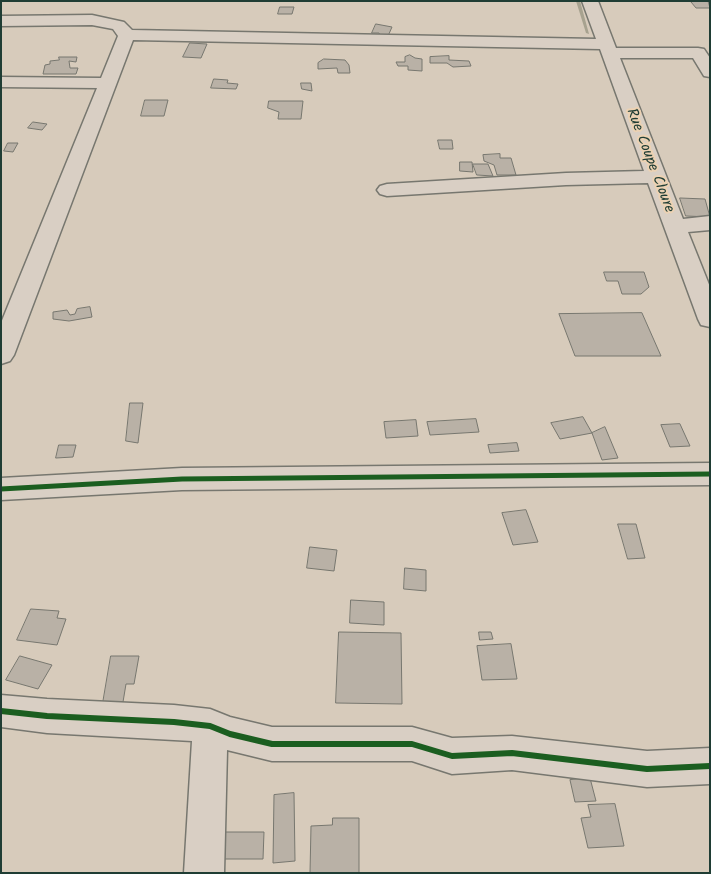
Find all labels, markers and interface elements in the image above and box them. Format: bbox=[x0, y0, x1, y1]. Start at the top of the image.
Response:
street label: Rue Coupe Cloure bbox=[621, 106, 677, 216]

